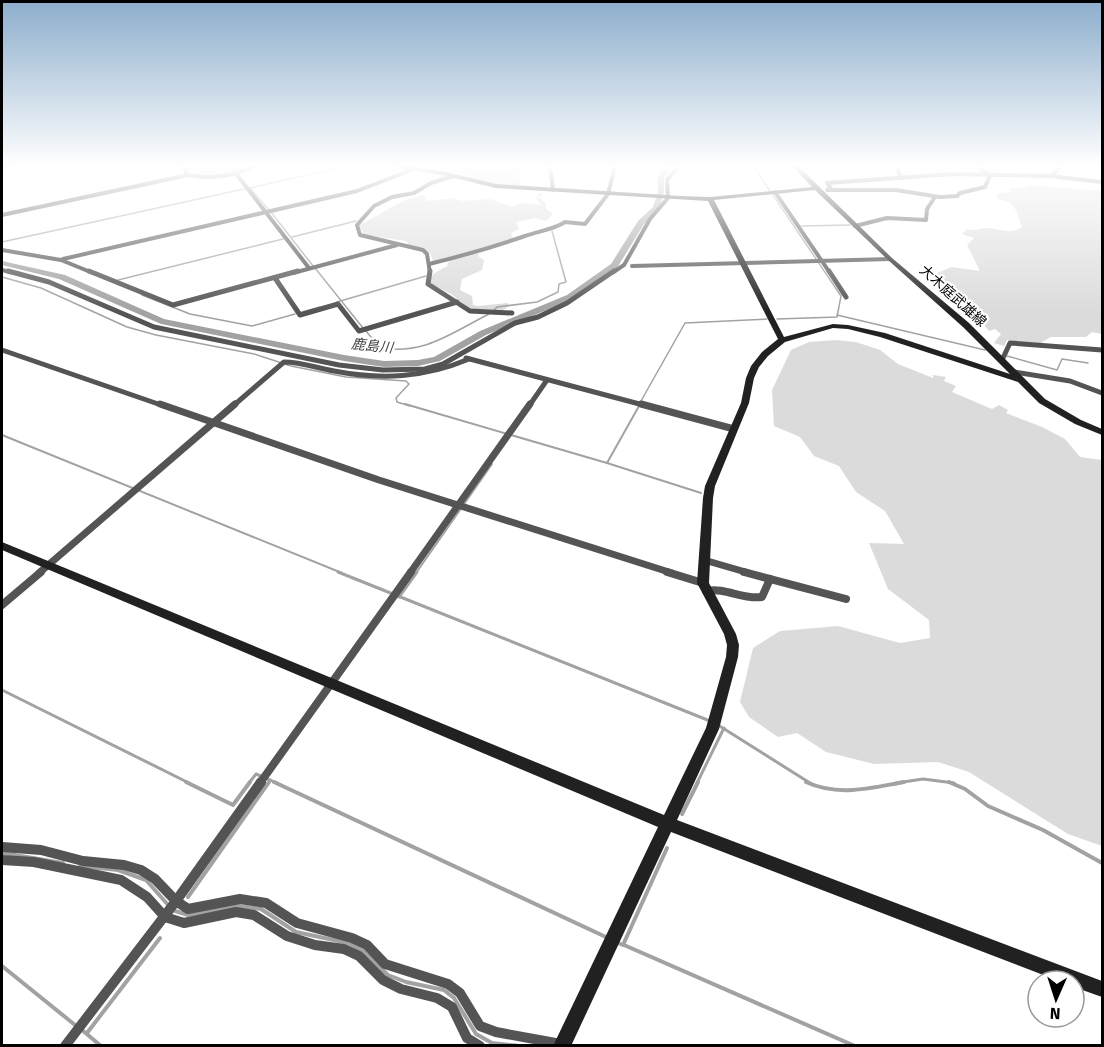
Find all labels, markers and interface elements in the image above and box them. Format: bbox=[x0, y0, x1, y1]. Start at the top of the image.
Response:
street label: 大木庭武雄線 bbox=[916, 262, 990, 330]
water label: 鹿島川 bbox=[350, 335, 396, 357]
north arrow bbox=[1026, 969, 1086, 1029]
text: N bbox=[1049, 1004, 1061, 1023]

